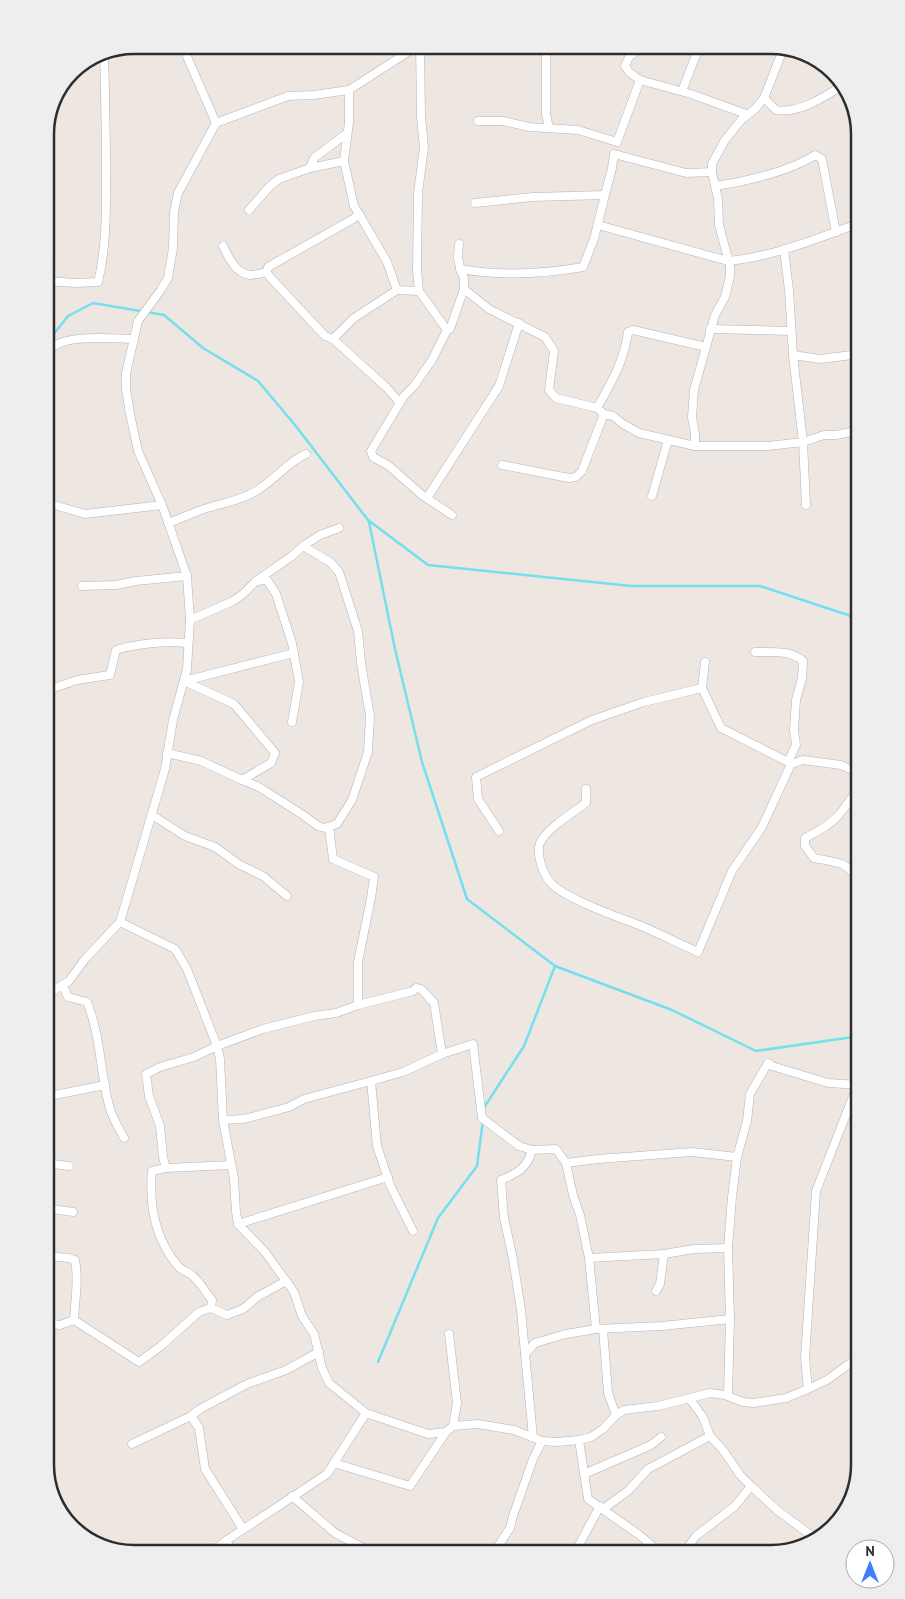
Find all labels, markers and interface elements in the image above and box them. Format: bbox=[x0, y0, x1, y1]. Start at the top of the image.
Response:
north arrow bbox=[845, 1539, 895, 1589]
text: N bbox=[865, 1542, 875, 1560]

